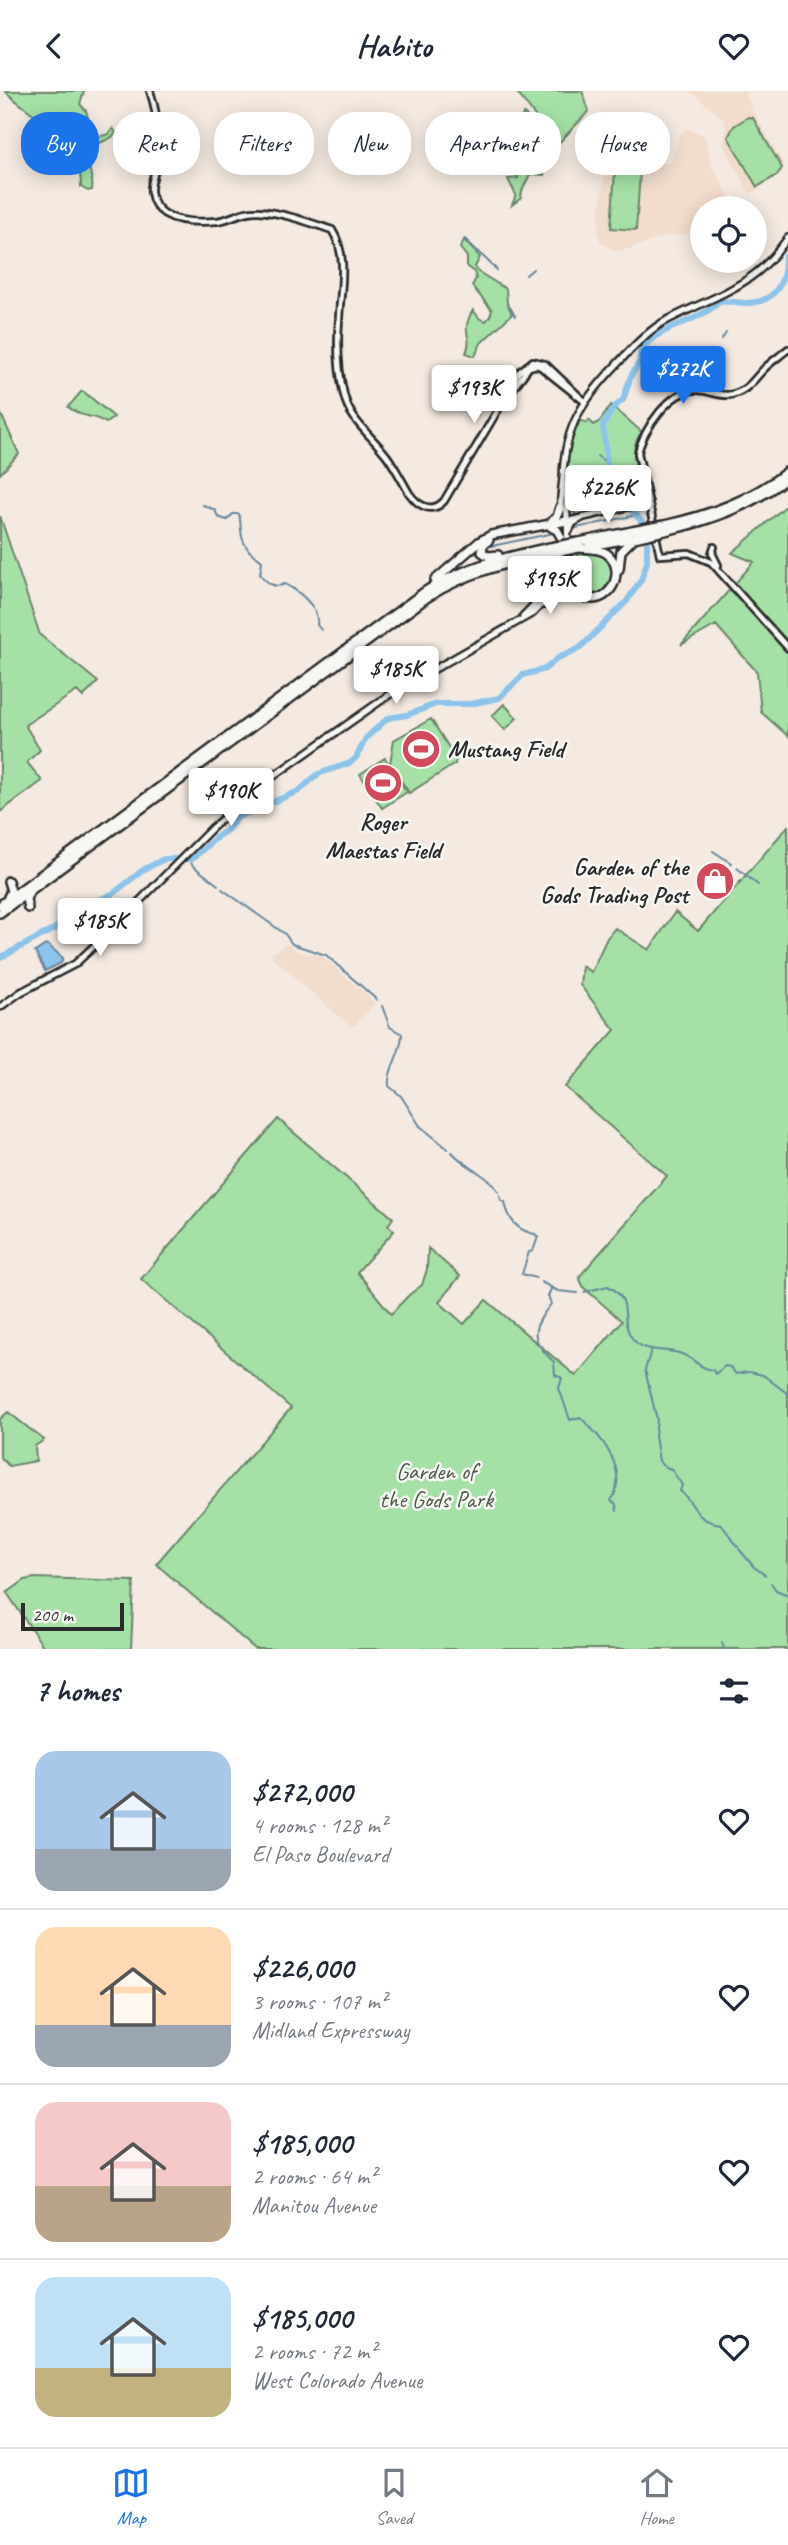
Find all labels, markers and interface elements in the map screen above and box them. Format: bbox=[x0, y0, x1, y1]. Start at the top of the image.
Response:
text: Habito bbox=[356, 25, 432, 66]
icon: back bbox=[35, 27, 73, 65]
icon: heart bbox=[715, 27, 753, 65]
chip: Buy bbox=[21, 112, 99, 175]
chip: Rent bbox=[113, 112, 200, 175]
chip: Filters bbox=[214, 112, 314, 175]
chip: New bbox=[328, 112, 411, 175]
chip: Apartment bbox=[425, 112, 561, 175]
chip: House bbox=[575, 112, 670, 175]
map controls bbox=[690, 196, 767, 273]
button: locate bbox=[690, 196, 767, 273]
pin: $272K bbox=[634, 347, 732, 406]
text: $272K bbox=[657, 354, 710, 383]
pin: $193K bbox=[425, 365, 523, 425]
text: $193K bbox=[448, 373, 500, 402]
pin: $226K bbox=[559, 465, 657, 525]
text: $226K bbox=[581, 473, 635, 502]
pin: $195K bbox=[501, 557, 599, 616]
text: $195K bbox=[524, 564, 576, 593]
pin: $185K bbox=[347, 647, 445, 706]
text: $185K bbox=[370, 654, 422, 683]
sports icon: Mustang Field bbox=[400, 728, 442, 770]
place label: Mustang Field bbox=[448, 734, 568, 764]
sports icon: Roger Maestas Field bbox=[362, 762, 404, 804]
pin: $190K bbox=[182, 769, 280, 828]
text: $190K bbox=[205, 776, 257, 805]
place label: Roger Maestas Field bbox=[326, 807, 445, 865]
place label: Garden of the Gods Trading Post bbox=[540, 852, 691, 910]
shop icon: Garden of the Gods Trading Post bbox=[694, 860, 736, 902]
pin: $185K bbox=[51, 899, 149, 958]
text: $185K bbox=[74, 906, 126, 935]
park label: Garden of the Gods Park bbox=[379, 1456, 495, 1514]
scale bar bbox=[21, 1600, 124, 1632]
text: 200 m bbox=[32, 1603, 73, 1627]
text: 7 homes bbox=[35, 1672, 120, 1710]
icon: filters bbox=[715, 1672, 753, 1710]
text: $272,000 bbox=[252, 1773, 352, 1811]
icon: home bbox=[91, 1779, 175, 1863]
icon: heart bbox=[715, 1802, 753, 1840]
text: 4 rooms · 128 m² bbox=[252, 1811, 387, 1840]
text: El Paso Boulevard bbox=[252, 1840, 389, 1869]
text: $226,000 bbox=[252, 1949, 353, 1987]
icon: home bbox=[91, 1955, 175, 2039]
icon: heart bbox=[715, 1978, 753, 2016]
text: 3 rooms · 107 m² bbox=[252, 1987, 387, 2016]
text: Midland Expressway bbox=[252, 2016, 409, 2045]
text: $185,000 bbox=[252, 2124, 352, 2162]
icon: home bbox=[91, 2130, 175, 2214]
icon: heart bbox=[715, 2153, 753, 2191]
text: 2 rooms · 64 m² bbox=[252, 2162, 376, 2191]
text: Manitou Avenue bbox=[252, 2191, 376, 2220]
text: $185,000 bbox=[252, 2299, 352, 2337]
icon: home bbox=[91, 2305, 175, 2389]
icon: heart bbox=[715, 2328, 753, 2366]
text: 2 rooms · 72 m² bbox=[252, 2337, 376, 2366]
text: West Colorado Avenue bbox=[252, 2366, 422, 2395]
tab: Map bbox=[112, 2464, 150, 2530]
tab: Saved bbox=[375, 2464, 413, 2530]
tab: Home bbox=[638, 2464, 676, 2530]

